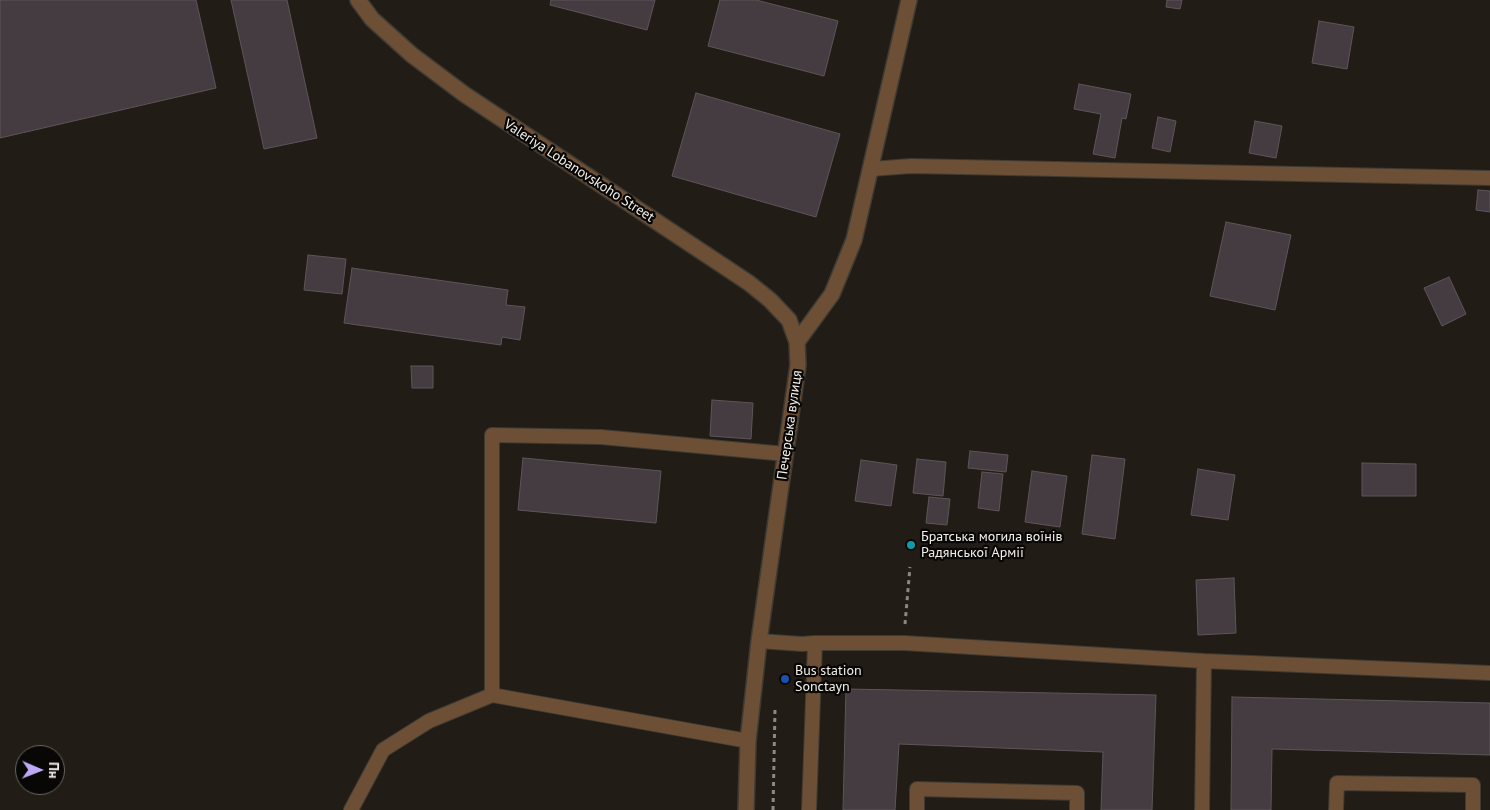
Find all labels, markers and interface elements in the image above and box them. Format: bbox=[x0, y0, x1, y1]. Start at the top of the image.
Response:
street label: Valeriya Lobanovskoho Street bbox=[501, 116, 657, 226]
street label: Печерська вулиця bbox=[774, 369, 806, 481]
place label: Братська могила воїнів Радянської Армії bbox=[921, 529, 1062, 562]
marker: Братська могила воїнів Радянської Армії bbox=[905, 539, 917, 551]
place label: Bus station Sonctayn bbox=[795, 663, 862, 696]
marker: Bus station Sonctayn bbox=[779, 673, 791, 685]
north arrow bbox=[15, 745, 65, 795]
text: Пн bbox=[45, 762, 63, 779]

